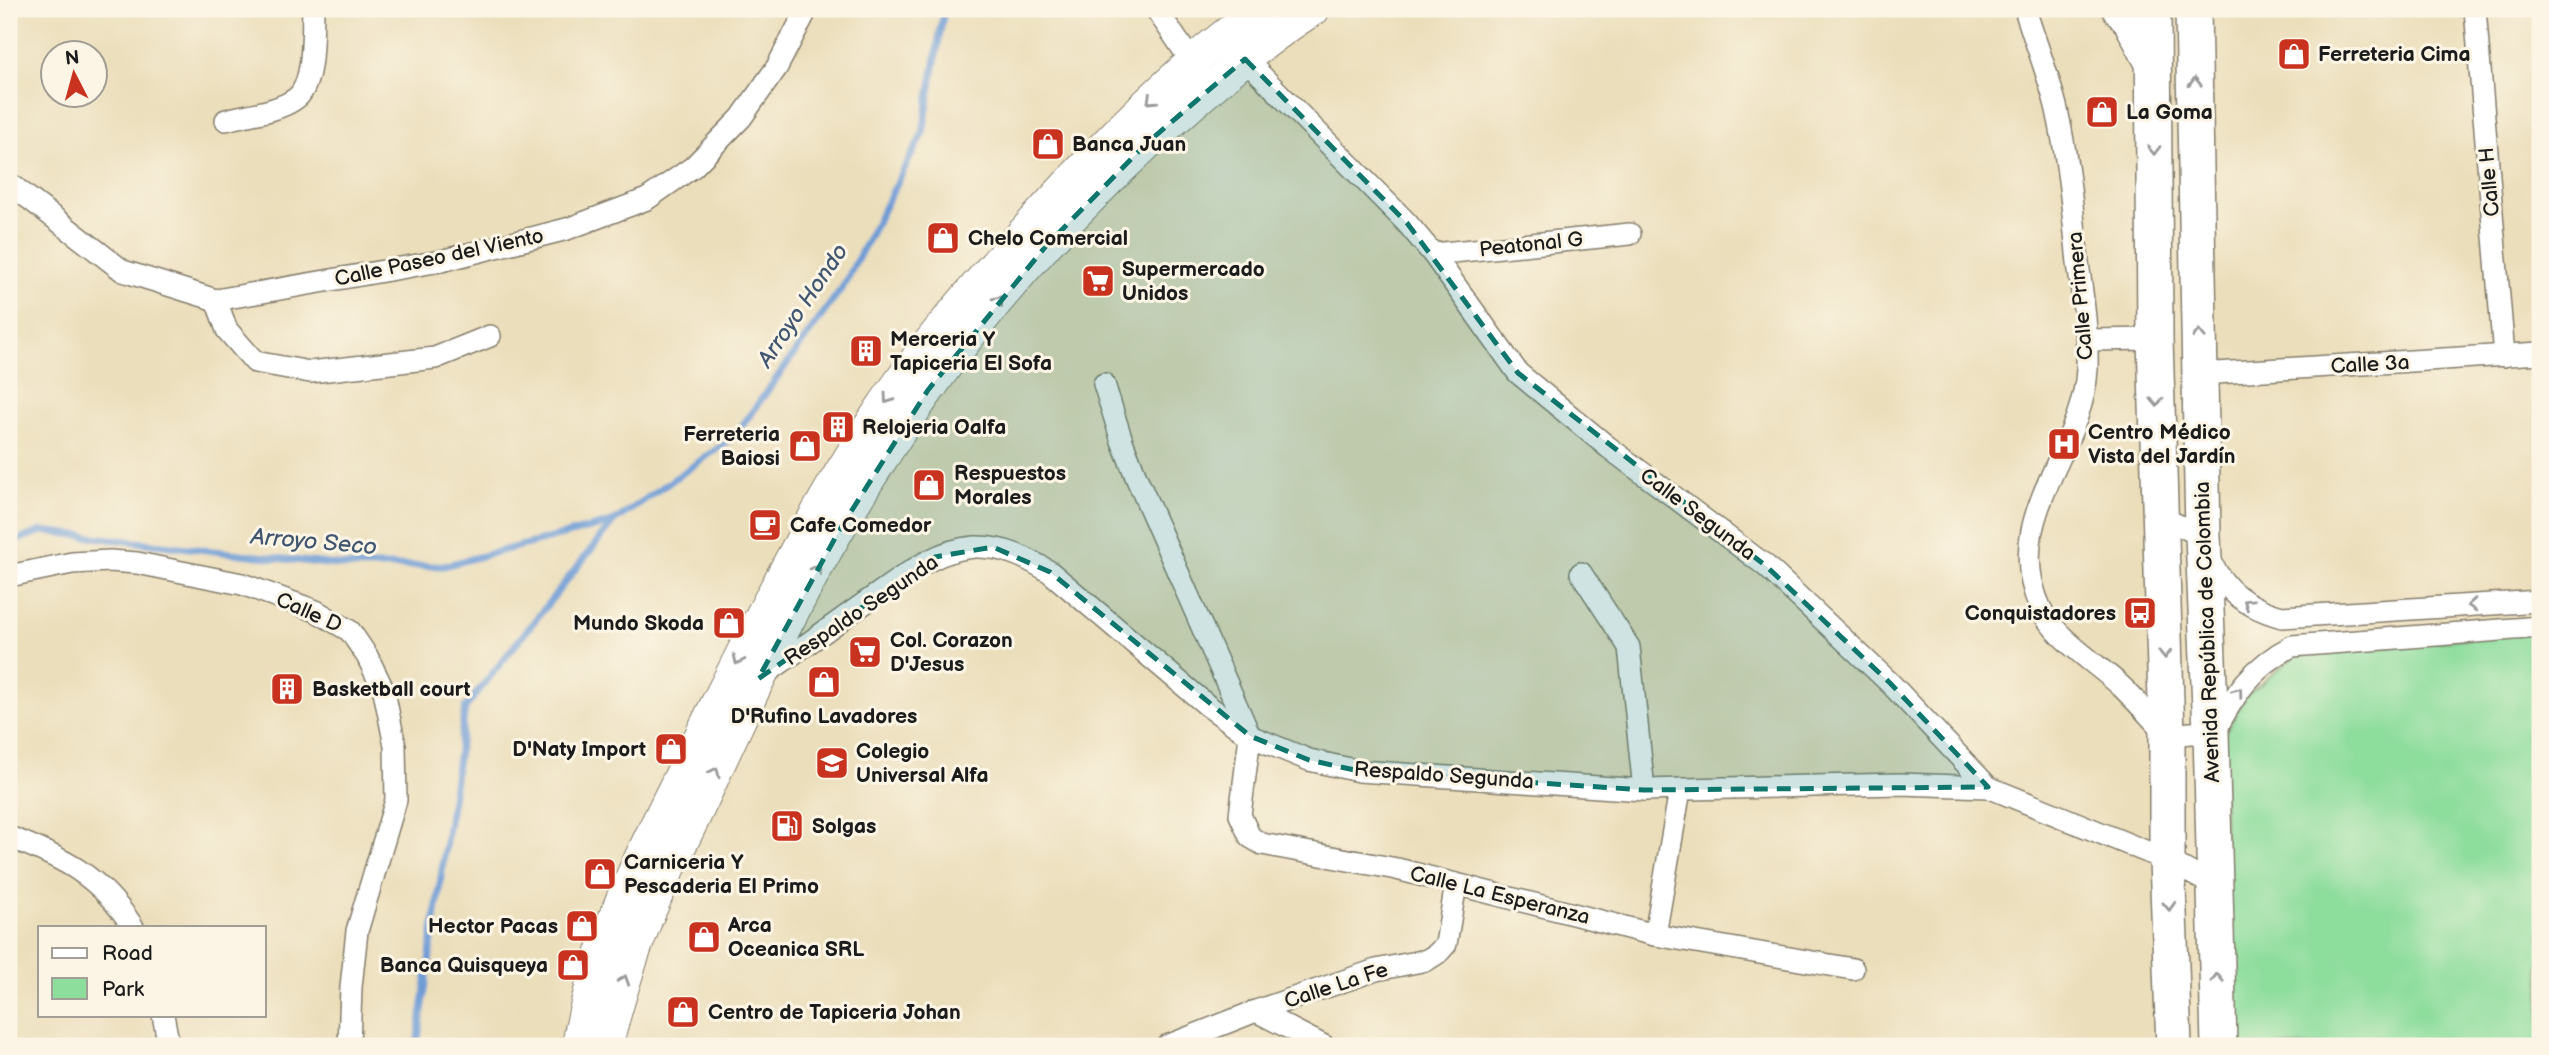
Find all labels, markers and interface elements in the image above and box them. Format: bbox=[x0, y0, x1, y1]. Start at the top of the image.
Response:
shop icon: Ferreteria Cima bbox=[2275, 35, 2313, 73]
north arrow bbox=[38, 38, 108, 108]
place label: Ferreteria Cima bbox=[2318, 42, 2471, 67]
text: N bbox=[64, 46, 81, 71]
one-way arrow bbox=[2187, 77, 2202, 88]
one-way arrow bbox=[1146, 91, 1159, 104]
shop icon: La Goma bbox=[2083, 93, 2121, 131]
place label: La Goma bbox=[2126, 100, 2213, 125]
shop icon: Banca Juan bbox=[1029, 125, 1067, 163]
place label: Banca Juan bbox=[1072, 132, 1186, 157]
one-way arrow bbox=[2146, 146, 2162, 156]
street label: Calle H bbox=[2474, 146, 2505, 218]
shop icon: Chelo Comercial bbox=[924, 219, 962, 257]
street label: Calle Paseo del Viento bbox=[332, 223, 546, 292]
place label: Chelo Comercial bbox=[968, 226, 1128, 251]
street label: Peatonal G bbox=[1478, 227, 1584, 262]
street label: Calle Primera bbox=[2062, 231, 2099, 361]
water label: Arroyo Hondo bbox=[751, 239, 854, 373]
place label: Supermercado Unidos bbox=[1122, 257, 1265, 306]
supermarket icon: Supermercado Unidos bbox=[1079, 262, 1117, 300]
one-way arrow bbox=[991, 295, 1004, 307]
place label: Merceria Y Tapiceria El Sofa bbox=[890, 327, 1052, 376]
one-way arrow bbox=[2192, 329, 2207, 340]
building icon: Merceria Y Tapiceria El Sofa bbox=[847, 332, 885, 370]
street label: Calle 3a bbox=[2330, 350, 2410, 379]
one-way arrow bbox=[884, 391, 896, 404]
one-way arrow bbox=[2149, 398, 2165, 408]
building icon: Relojeria Oalfa bbox=[819, 408, 857, 446]
place label: Relojeria Oalfa bbox=[862, 415, 1006, 440]
place label: Centro Médico Vista del Jardín bbox=[2088, 420, 2235, 469]
place label: Ferreteria Baiosi bbox=[683, 422, 780, 471]
hospital icon: Centro Médico Vista del Jardín bbox=[2045, 425, 2083, 463]
shop icon: Ferreteria Baiosi bbox=[786, 427, 824, 465]
place label: Respuestos Morales bbox=[954, 461, 1066, 510]
street label: Calle Segunda bbox=[1635, 463, 1761, 566]
shop icon: Respuestos Morales bbox=[910, 466, 948, 504]
street label: Avenida República de Colombia bbox=[2190, 481, 2225, 783]
cafe icon: Cafe Comedor bbox=[746, 506, 784, 544]
place label: Cafe Comedor bbox=[790, 513, 932, 538]
water label: Arroyo Seco bbox=[249, 522, 378, 561]
street label: Respaldo Segunda bbox=[780, 550, 943, 671]
one-way arrow bbox=[809, 564, 822, 576]
street label: Calle D bbox=[272, 587, 346, 638]
bus stop icon: Conquistadores bbox=[2121, 594, 2159, 632]
one-way arrow bbox=[2466, 597, 2477, 612]
one-way arrow bbox=[2243, 599, 2256, 612]
place label: Conquistadores bbox=[1965, 601, 2116, 626]
shop icon: Mundo Skoda bbox=[710, 604, 748, 642]
place label: Mundo Skoda bbox=[573, 611, 704, 636]
place label: Col. Corazon D'Jesus bbox=[890, 628, 1013, 677]
supermarket icon: Col. Corazon D'Jesus bbox=[846, 633, 884, 671]
one-way arrow bbox=[2157, 649, 2172, 660]
one-way arrow bbox=[732, 653, 746, 665]
shop icon: D'Rufino Lavadores bbox=[805, 663, 843, 701]
building icon: Basketball court bbox=[268, 670, 306, 708]
place label: Basketball court bbox=[312, 677, 470, 702]
one-way arrow bbox=[2229, 688, 2242, 700]
place label: D'Rufino Lavadores bbox=[731, 704, 917, 729]
shop icon: D'Naty Import bbox=[652, 730, 690, 768]
place label: D'Naty Import bbox=[512, 737, 646, 762]
place label: Colegio Universal Alfa bbox=[856, 739, 989, 788]
school or university icon: Colegio Universal Alfa bbox=[813, 744, 851, 782]
street label: Respaldo Segunda bbox=[1353, 757, 1535, 794]
one-way arrow bbox=[707, 767, 721, 779]
fuel station icon: Solgas bbox=[768, 807, 806, 845]
place label: Solgas bbox=[812, 814, 876, 839]
place label: Carniceria Y Pescaderia El Primo bbox=[624, 850, 819, 899]
shop icon: Carniceria Y Pescaderia El Primo bbox=[581, 855, 619, 893]
street label: Calle La Esperanza bbox=[1407, 861, 1592, 930]
one-way arrow bbox=[2161, 901, 2176, 912]
shop icon: Hector Pacas bbox=[563, 907, 601, 945]
place label: Arca Oceanica SRL bbox=[727, 913, 864, 962]
place label: Hector Pacas bbox=[428, 914, 558, 939]
shop icon: Arca Oceanica SRL bbox=[685, 918, 723, 956]
legend bbox=[38, 926, 266, 1016]
text: Road bbox=[102, 941, 153, 966]
shop icon: Banca Quisqueya bbox=[554, 946, 592, 984]
place label: Banca Quisqueya bbox=[380, 953, 548, 978]
street label: Calle La Fe bbox=[1281, 957, 1391, 1014]
one-way arrow bbox=[2209, 972, 2225, 983]
one-way arrow bbox=[616, 975, 630, 987]
text: Park bbox=[102, 977, 145, 1002]
shop icon: Centro de Tapiceria Johan bbox=[664, 993, 702, 1031]
place label: Centro de Tapiceria Johan bbox=[708, 1000, 961, 1025]

